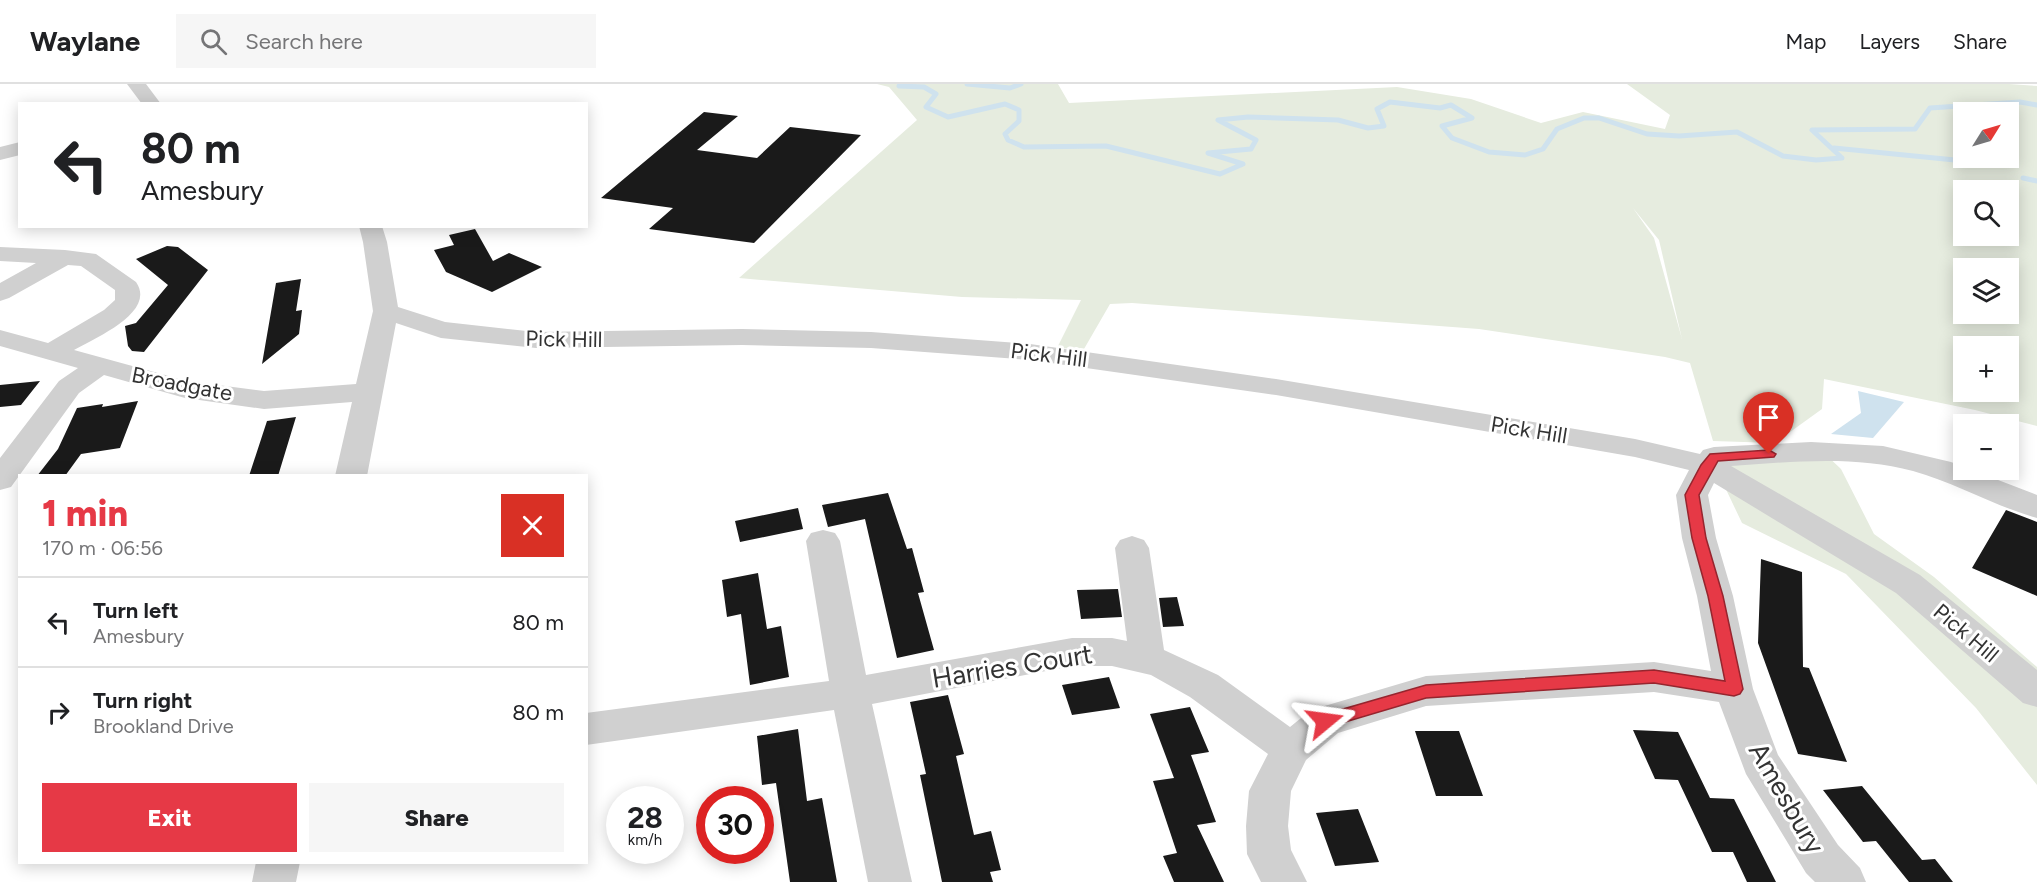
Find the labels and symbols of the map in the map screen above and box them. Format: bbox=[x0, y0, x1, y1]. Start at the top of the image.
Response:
north arrow bbox=[1953, 102, 2019, 168]
street label: Pick Hill bbox=[525, 325, 603, 353]
street label: Pick Hill bbox=[1009, 337, 1089, 373]
street label: Broadgate bbox=[129, 361, 235, 407]
pin bbox=[1743, 392, 1794, 454]
street label: Pick Hill bbox=[1489, 411, 1569, 449]
street label: Pick Hill bbox=[1928, 598, 2004, 668]
street label: Harries Court bbox=[929, 637, 1095, 695]
position arrow bbox=[1293, 689, 1357, 753]
street label: Amesbury bbox=[1742, 737, 1832, 859]
speed limit sign: 30 bbox=[696, 786, 774, 864]

